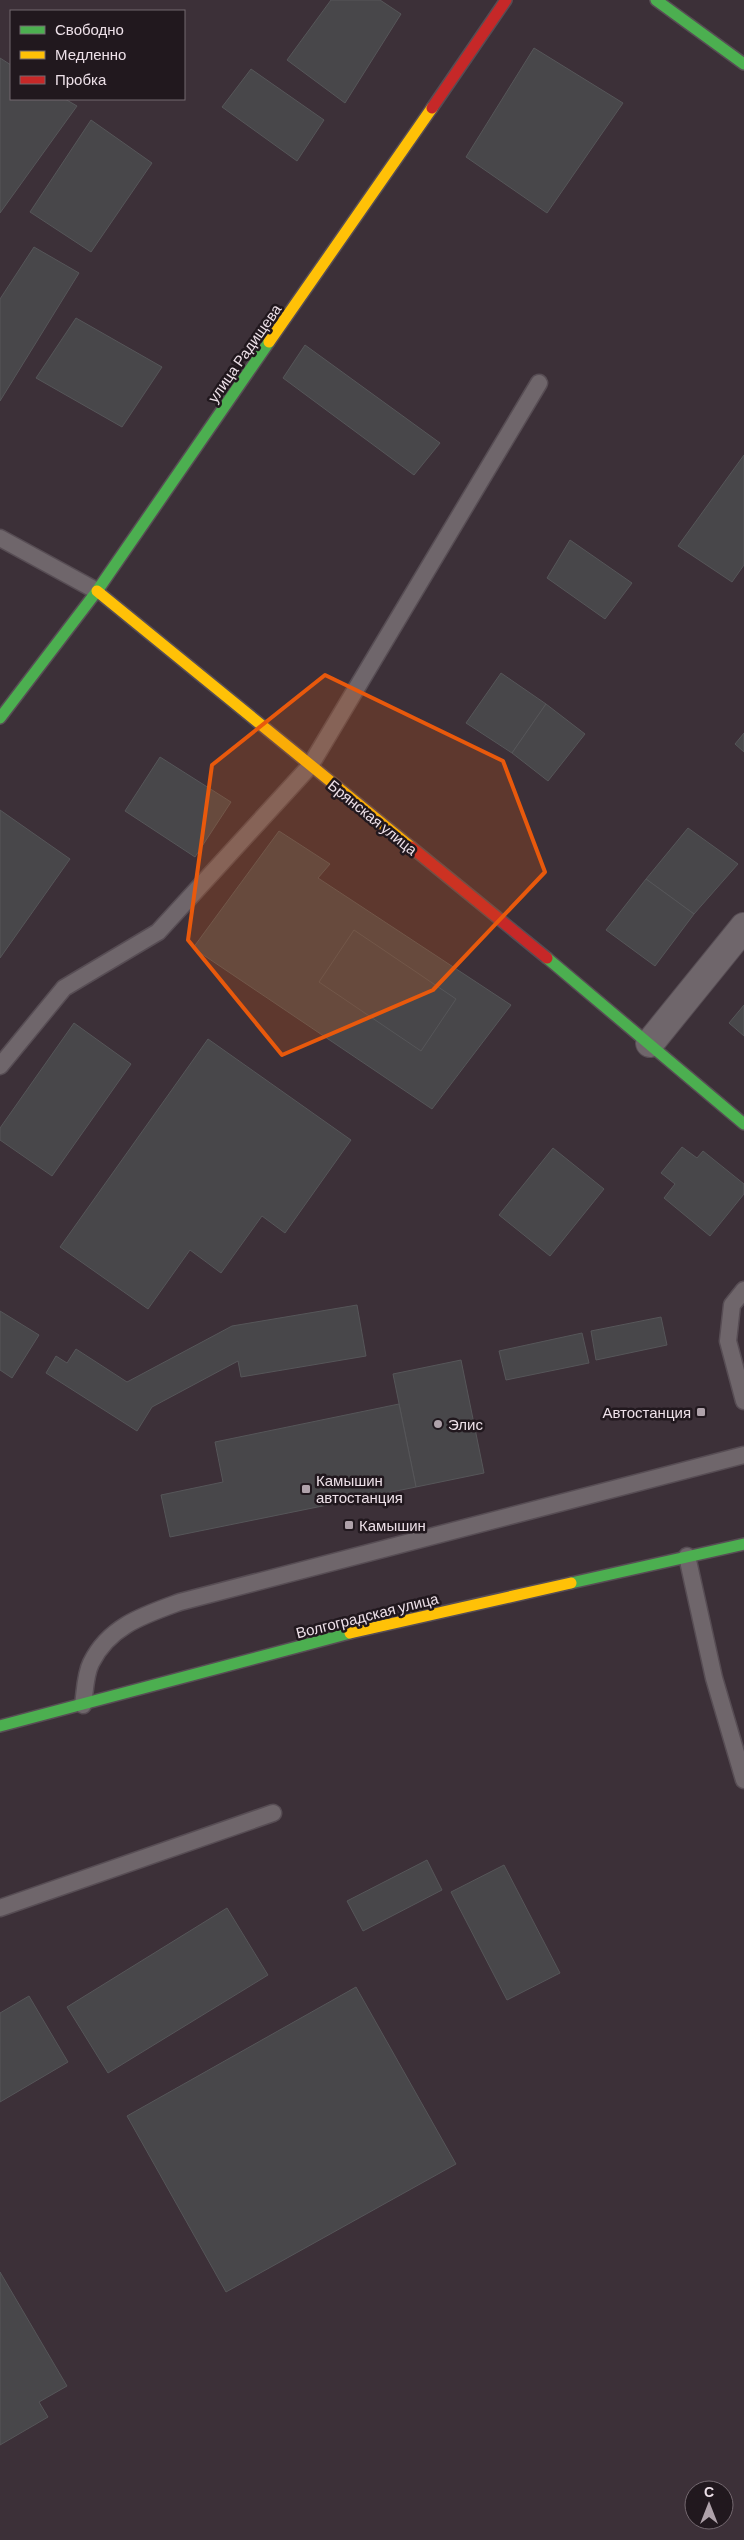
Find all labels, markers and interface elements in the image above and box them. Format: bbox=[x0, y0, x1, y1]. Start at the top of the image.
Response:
legend bbox=[10, 10, 185, 100]
text: Свободно bbox=[55, 20, 124, 38]
text: Медленно bbox=[55, 45, 126, 63]
text: Пробка bbox=[55, 70, 107, 88]
street label: улица Радищева bbox=[203, 300, 285, 406]
street label: Брянская улица bbox=[325, 776, 422, 859]
place label: Автостанция bbox=[602, 1403, 691, 1421]
marker: Автостанция bbox=[695, 1406, 707, 1418]
place label: Элис bbox=[448, 1415, 483, 1433]
marker: Элис bbox=[432, 1418, 444, 1430]
place label: Камышин автостанция bbox=[316, 1471, 403, 1506]
marker: Камышин автостанция bbox=[300, 1483, 312, 1495]
place label: Камышин bbox=[359, 1516, 426, 1534]
marker: Камышин bbox=[343, 1519, 355, 1531]
street label: Волгоградская улица bbox=[294, 1588, 441, 1641]
north arrow bbox=[684, 2480, 734, 2530]
text: С bbox=[704, 2483, 714, 2500]

